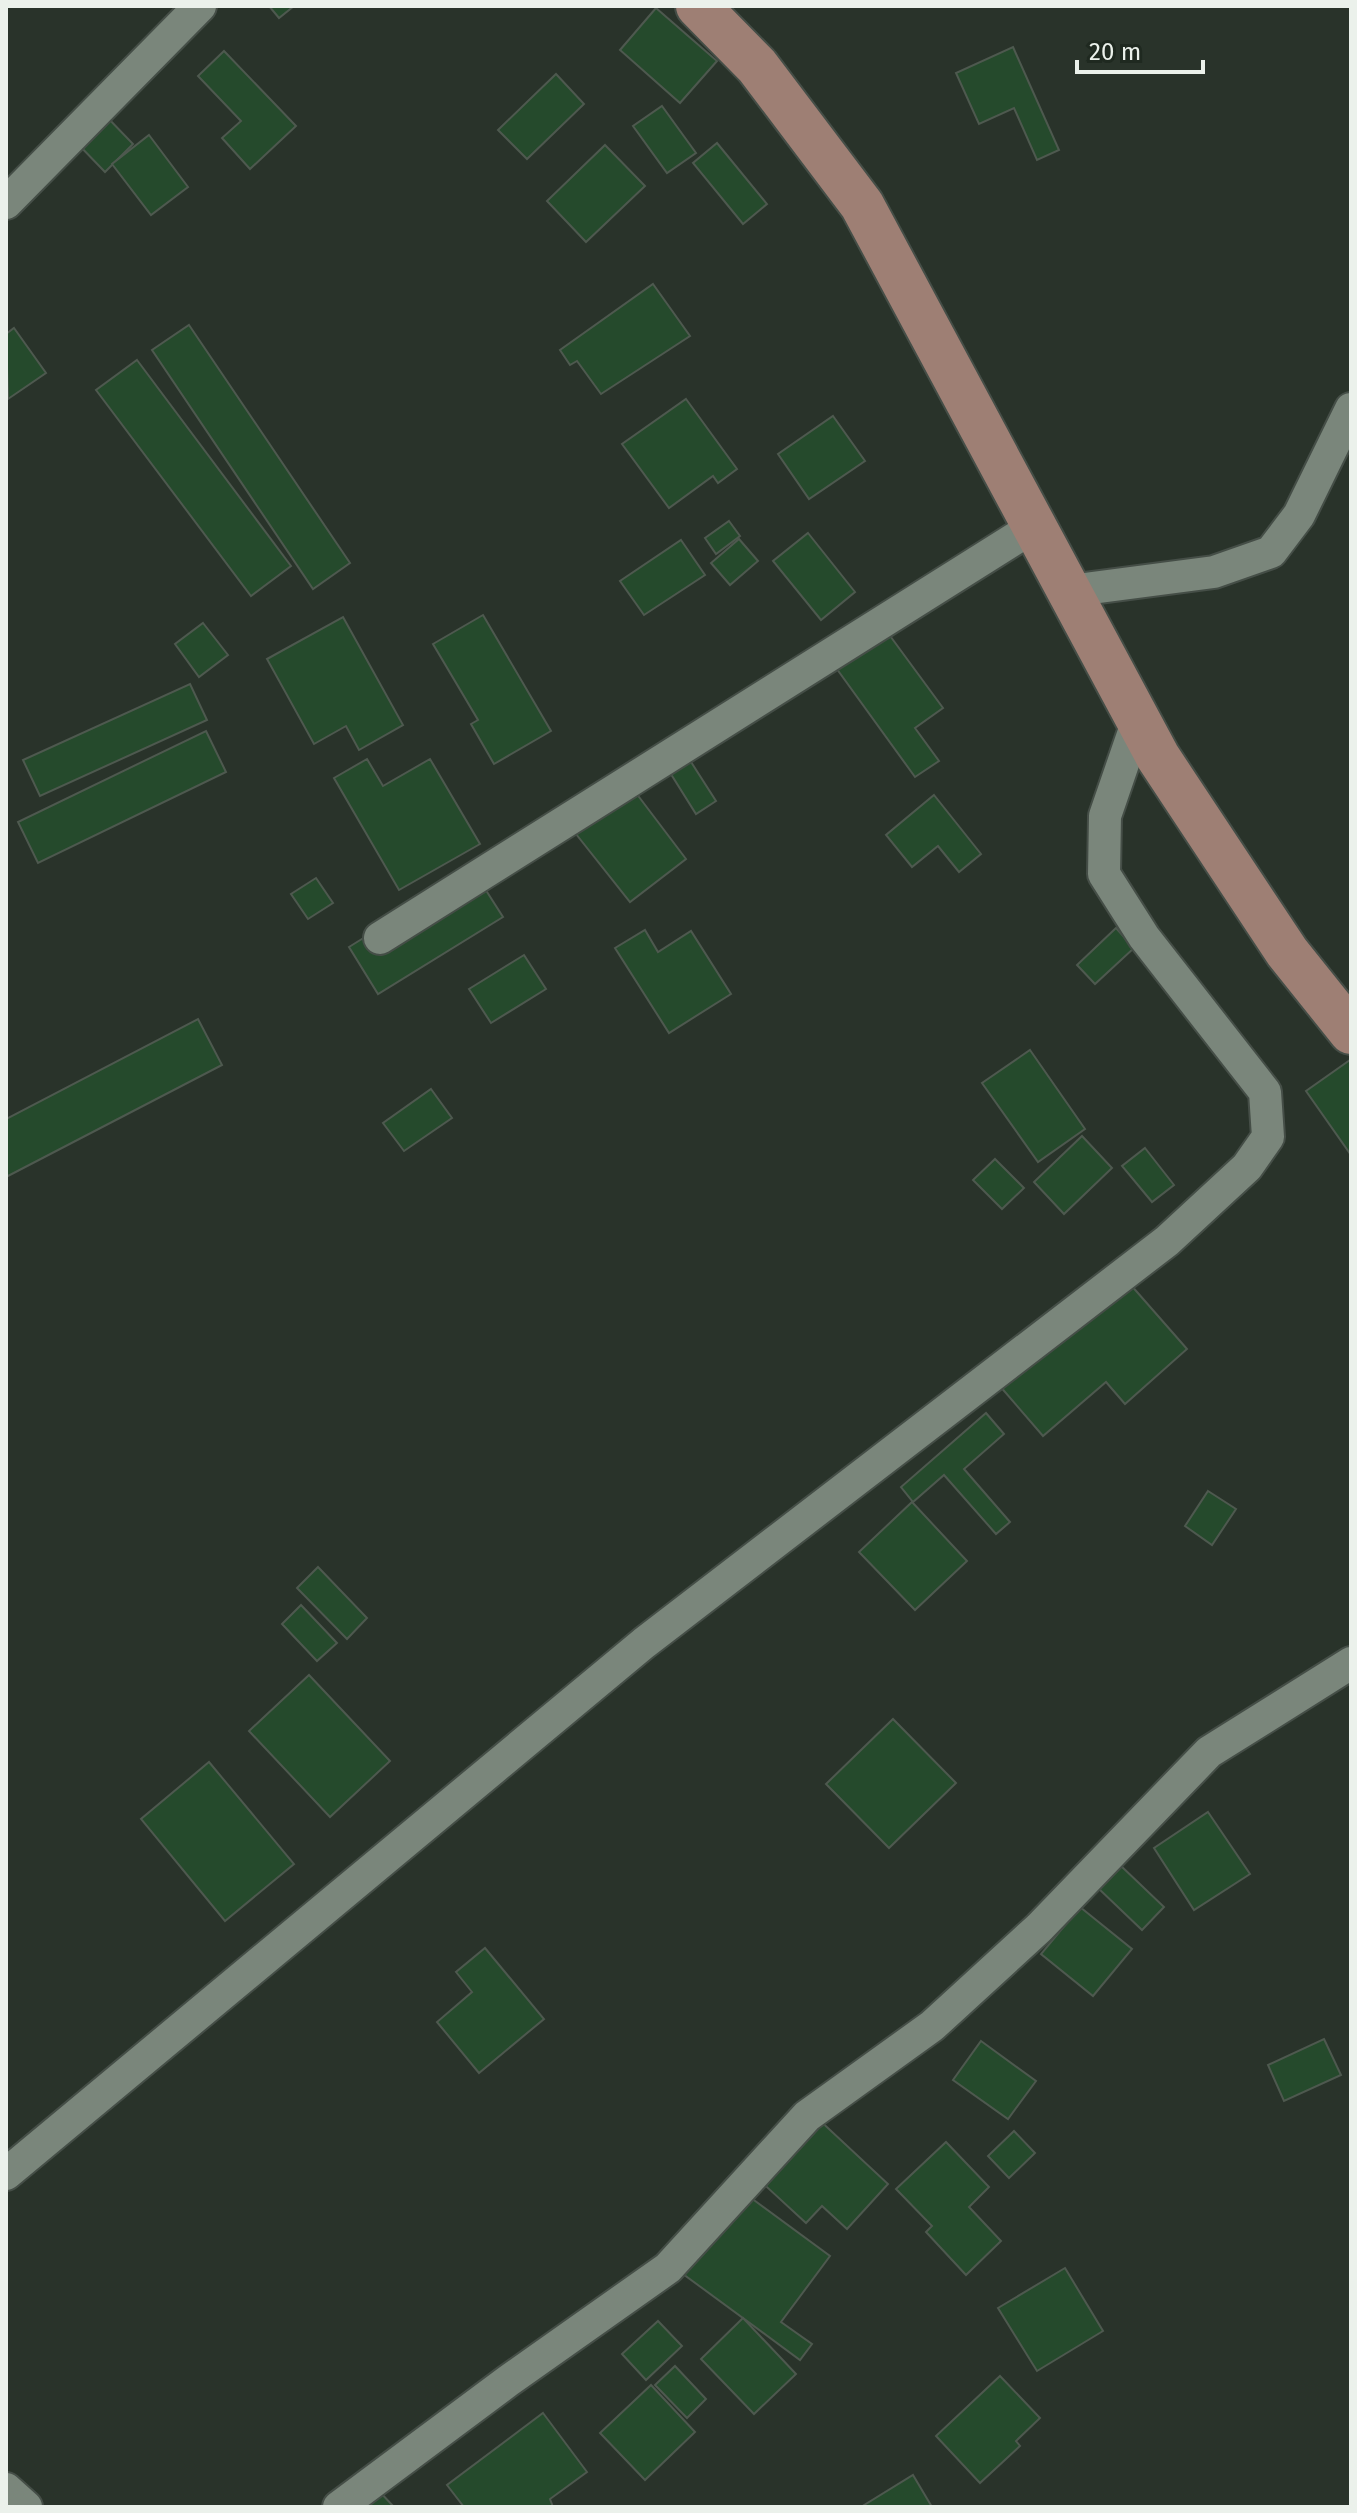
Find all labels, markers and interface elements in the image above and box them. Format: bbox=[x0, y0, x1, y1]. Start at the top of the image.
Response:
scale bar bbox=[1077, 24, 1203, 74]
text: 20 m bbox=[1089, 38, 1141, 66]

